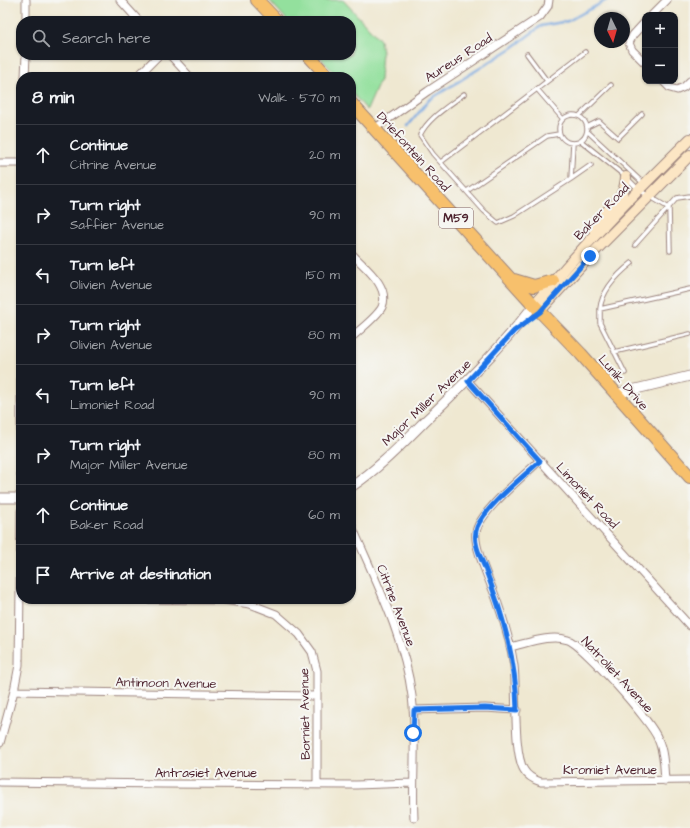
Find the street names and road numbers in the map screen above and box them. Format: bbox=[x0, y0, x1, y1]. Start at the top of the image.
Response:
street label: Aureus Road bbox=[421, 29, 496, 86]
street label: Driefontein Road bbox=[372, 108, 454, 196]
street label: Baker Road bbox=[570, 179, 634, 244]
road number: M59 bbox=[439, 208, 473, 228]
street label: Lunik Drive bbox=[594, 351, 653, 414]
street label: Major Miller Avenue bbox=[378, 355, 475, 450]
street label: Limoniet Road bbox=[552, 459, 623, 533]
street label: Citrine Avenue bbox=[372, 562, 420, 649]
street label: Natroliet Avenue bbox=[577, 633, 657, 717]
street label: Borniet Avenue bbox=[295, 668, 315, 760]
street label: Antimoon Avenue bbox=[115, 673, 217, 693]
street label: Kromiet Avenue bbox=[563, 761, 657, 779]
street label: Antrasiet Avenue bbox=[155, 764, 257, 782]

